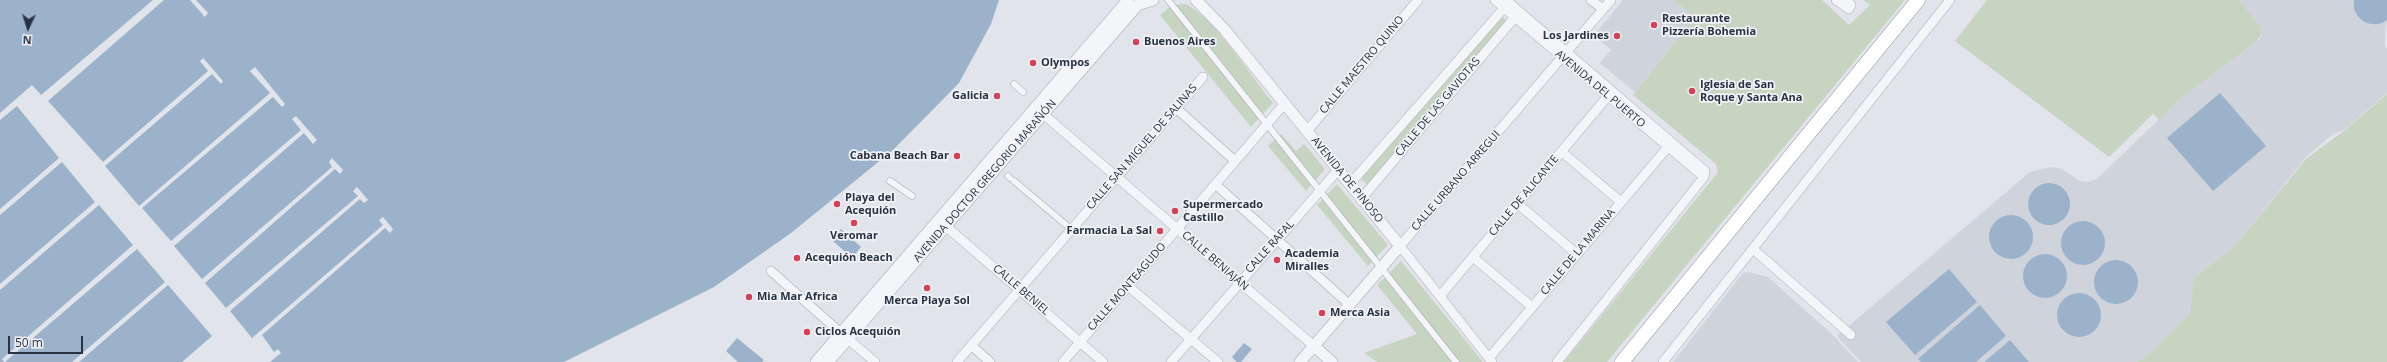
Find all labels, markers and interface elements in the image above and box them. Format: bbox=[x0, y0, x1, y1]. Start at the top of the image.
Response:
north arrow bbox=[8, 8, 48, 48]
place label: Restaurante Pizzería Bohemia bbox=[1662, 12, 1756, 38]
street label: CALLE MAESTRO QUINO bbox=[1317, 13, 1407, 117]
marker: Restaurante Pizzería Bohemia bbox=[1649, 20, 1659, 30]
place label: Los Jardines bbox=[1543, 29, 1609, 43]
marker: Los Jardines bbox=[1612, 31, 1622, 41]
text: N bbox=[22, 33, 32, 48]
place label: Buenos Aires bbox=[1144, 35, 1215, 49]
marker: Buenos Aires bbox=[1131, 37, 1141, 47]
street label: AVENIDA DEL PUERTO bbox=[1552, 47, 1648, 131]
street label: CALLE DE LAS GAVIOTAS bbox=[1393, 55, 1483, 159]
place label: Olympos bbox=[1041, 56, 1089, 70]
marker: Olympos bbox=[1028, 58, 1038, 68]
place label: Iglesia de San Roque y Santa Ana bbox=[1700, 78, 1802, 104]
street label: CALLE SAN MIGUEL DE SALINAS bbox=[1084, 81, 1200, 213]
marker: Iglesia de San Roque y Santa Ana bbox=[1687, 86, 1697, 96]
place label: Galicia bbox=[952, 89, 989, 103]
marker: Galicia bbox=[992, 91, 1002, 101]
street label: AVENIDA DOCTOR GREGORIO MARAÑÓN bbox=[911, 97, 1059, 265]
street label: CALLE URBANO ARREGUI bbox=[1409, 128, 1503, 234]
street label: AVENIDA DE PINOSO bbox=[1308, 134, 1386, 226]
place label: Cabana Beach Bar bbox=[850, 149, 949, 163]
marker: Cabana Beach Bar bbox=[952, 151, 962, 161]
street label: CALLE DE ALICANTE bbox=[1486, 153, 1562, 239]
place label: Playa del Acequión bbox=[845, 191, 896, 217]
place label: Supermercado Castillo bbox=[1183, 198, 1263, 224]
marker: Playa del Acequión bbox=[832, 199, 842, 209]
marker: Supermercado Castillo bbox=[1170, 206, 1180, 216]
street label: CALLE DE LA MARINA bbox=[1538, 206, 1618, 298]
marker: Veromar bbox=[849, 218, 859, 228]
street label: CALLE RAFAL bbox=[1243, 218, 1297, 276]
place label: Farmacia La Sal bbox=[1067, 224, 1152, 238]
marker: Farmacia La Sal bbox=[1155, 226, 1165, 236]
street label: CALLE BENIAJÁN bbox=[1179, 228, 1251, 294]
place label: Veromar bbox=[830, 229, 878, 243]
street label: CALLE MONTEAGUDO bbox=[1085, 240, 1169, 334]
place label: Academia Miralles bbox=[1285, 247, 1339, 273]
place label: Acequión Beach bbox=[805, 251, 893, 265]
marker: Acequión Beach bbox=[792, 253, 802, 263]
marker: Academia Miralles bbox=[1272, 255, 1282, 265]
street label: CALLE BENIEL bbox=[990, 262, 1052, 318]
marker: Merca Playa Sol bbox=[922, 283, 932, 293]
place label: Mia Mar Africa bbox=[757, 290, 838, 304]
marker: Mia Mar Africa bbox=[744, 292, 754, 302]
place label: Merca Playa Sol bbox=[884, 294, 970, 308]
place label: Merca Asia bbox=[1330, 306, 1390, 320]
marker: Merca Asia bbox=[1317, 308, 1327, 318]
place label: Ciclos Acequión bbox=[815, 325, 901, 339]
marker: Ciclos Acequión bbox=[802, 327, 812, 337]
scale bar bbox=[10, 328, 85, 354]
text: 50 m bbox=[15, 334, 43, 351]

